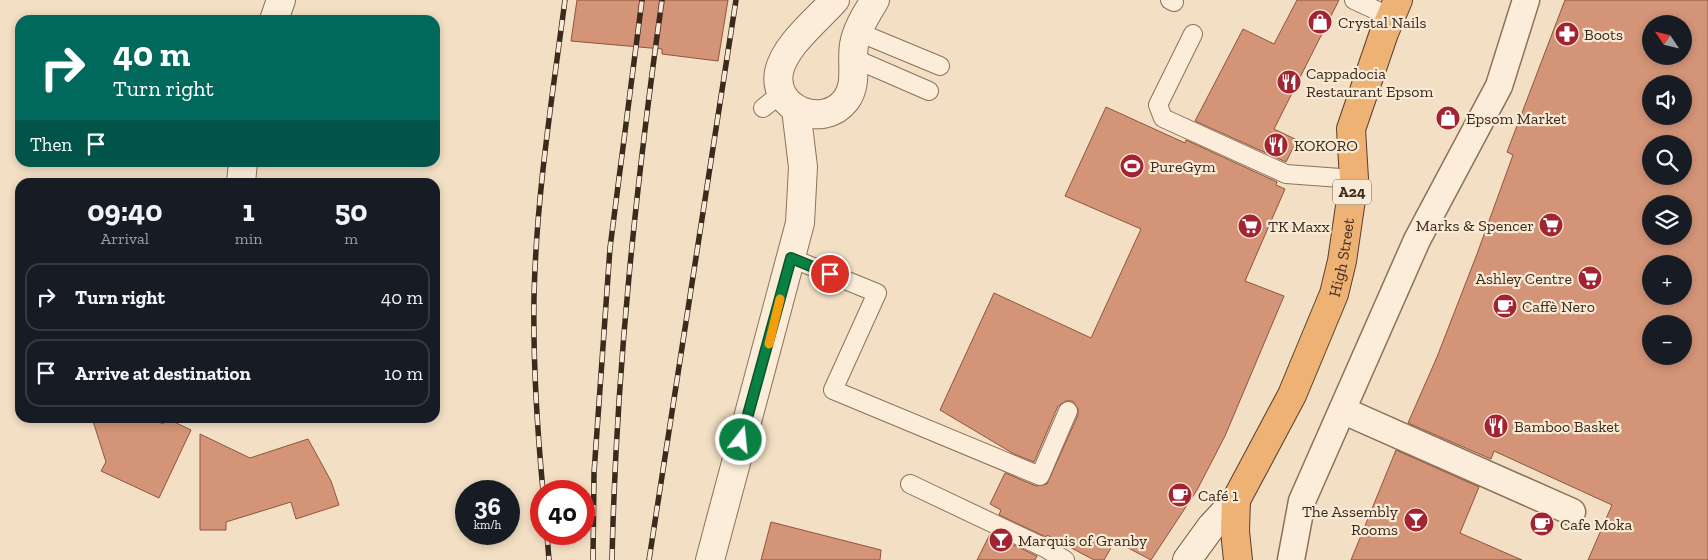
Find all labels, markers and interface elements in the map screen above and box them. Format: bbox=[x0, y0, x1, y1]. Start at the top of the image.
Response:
shop icon: Crystal Nails bbox=[1307, 9, 1333, 35]
place label: Crystal Nails bbox=[1338, 13, 1426, 32]
north arrow bbox=[1642, 15, 1692, 65]
map controls bbox=[1642, 15, 1692, 365]
pharmacy icon: Boots bbox=[1554, 21, 1580, 47]
place label: Boots bbox=[1584, 25, 1623, 44]
text: 40 m bbox=[113, 33, 190, 75]
icon: right bbox=[30, 35, 95, 100]
place label: Cappadocia Restaurant Epsom bbox=[1306, 64, 1433, 101]
restaurant icon: Cappadocia Restaurant Epsom bbox=[1276, 69, 1302, 95]
text: Turn right bbox=[113, 75, 214, 102]
button: sound bbox=[1642, 75, 1692, 125]
shop icon: Epsom Market bbox=[1435, 105, 1461, 131]
place label: Epsom Market bbox=[1466, 109, 1567, 128]
icon: arrive bbox=[82, 130, 110, 158]
restaurant icon: KOKORO bbox=[1263, 132, 1289, 158]
text: Then bbox=[30, 133, 72, 156]
button: search bbox=[1642, 135, 1692, 185]
place label: KOKORO bbox=[1294, 136, 1358, 155]
sports icon: PureGym bbox=[1119, 153, 1145, 179]
place label: PureGym bbox=[1150, 157, 1216, 176]
road number: A24 bbox=[1333, 180, 1371, 204]
text: 09:40 bbox=[87, 193, 163, 229]
text: 1 bbox=[243, 193, 255, 229]
text: 50 bbox=[335, 193, 368, 229]
button: layers bbox=[1642, 195, 1692, 245]
supermarket icon: Marks & Spencer bbox=[1538, 212, 1564, 238]
supermarket icon: TK Maxx bbox=[1237, 213, 1263, 239]
place label: Marks & Spencer bbox=[1416, 216, 1534, 235]
place label: TK Maxx bbox=[1268, 217, 1330, 236]
street label: High Street bbox=[1325, 217, 1358, 299]
text: Arrival bbox=[101, 229, 149, 248]
text: min bbox=[235, 229, 262, 248]
text: m bbox=[344, 229, 358, 248]
pin bbox=[809, 253, 851, 295]
button: + bbox=[1642, 255, 1692, 305]
icon: arrive bbox=[816, 260, 844, 288]
supermarket icon: Ashley Centre bbox=[1577, 265, 1603, 291]
place label: Ashley Centre bbox=[1476, 269, 1572, 288]
icon: right bbox=[32, 283, 60, 311]
text: Turn right bbox=[75, 286, 165, 309]
text: 40 m bbox=[381, 286, 423, 309]
cafe icon: Caffè Nero bbox=[1492, 293, 1518, 319]
place label: Caffè Nero bbox=[1522, 297, 1595, 316]
button: − bbox=[1642, 315, 1692, 365]
icon: arrive bbox=[32, 359, 60, 387]
text: Arrive at destination bbox=[75, 362, 251, 385]
text: 10 m bbox=[384, 362, 423, 385]
position arrow bbox=[714, 413, 766, 465]
restaurant icon: Bamboo Basket bbox=[1483, 413, 1509, 439]
place label: Bamboo Basket bbox=[1514, 417, 1620, 436]
speed limit sign: 40 bbox=[530, 480, 595, 545]
cafe icon: Café 1 bbox=[1167, 482, 1193, 508]
place label: Café 1 bbox=[1198, 486, 1238, 505]
text: 36 bbox=[474, 491, 501, 521]
place label: The Assembly Rooms bbox=[1302, 502, 1399, 539]
bar icon: The Assembly Rooms bbox=[1403, 507, 1429, 533]
cafe icon: Cafe Moka bbox=[1529, 511, 1555, 537]
place label: Cafe Moka bbox=[1560, 515, 1632, 534]
text: km/h bbox=[474, 518, 501, 532]
bar icon: Marquis of Granby bbox=[988, 527, 1014, 553]
place label: Marquis of Granby bbox=[1018, 531, 1148, 550]

